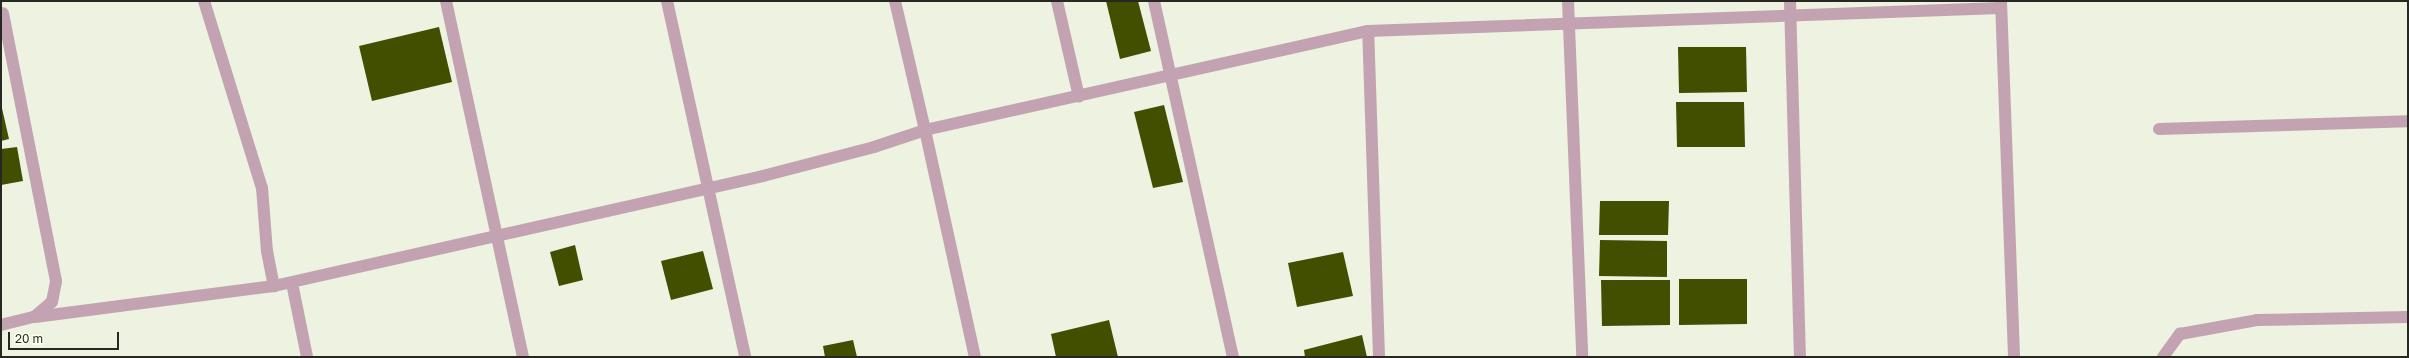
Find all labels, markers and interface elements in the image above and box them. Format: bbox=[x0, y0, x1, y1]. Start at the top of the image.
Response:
scale bar bbox=[10, 324, 121, 350]
text: 20 m bbox=[15, 331, 43, 346]

